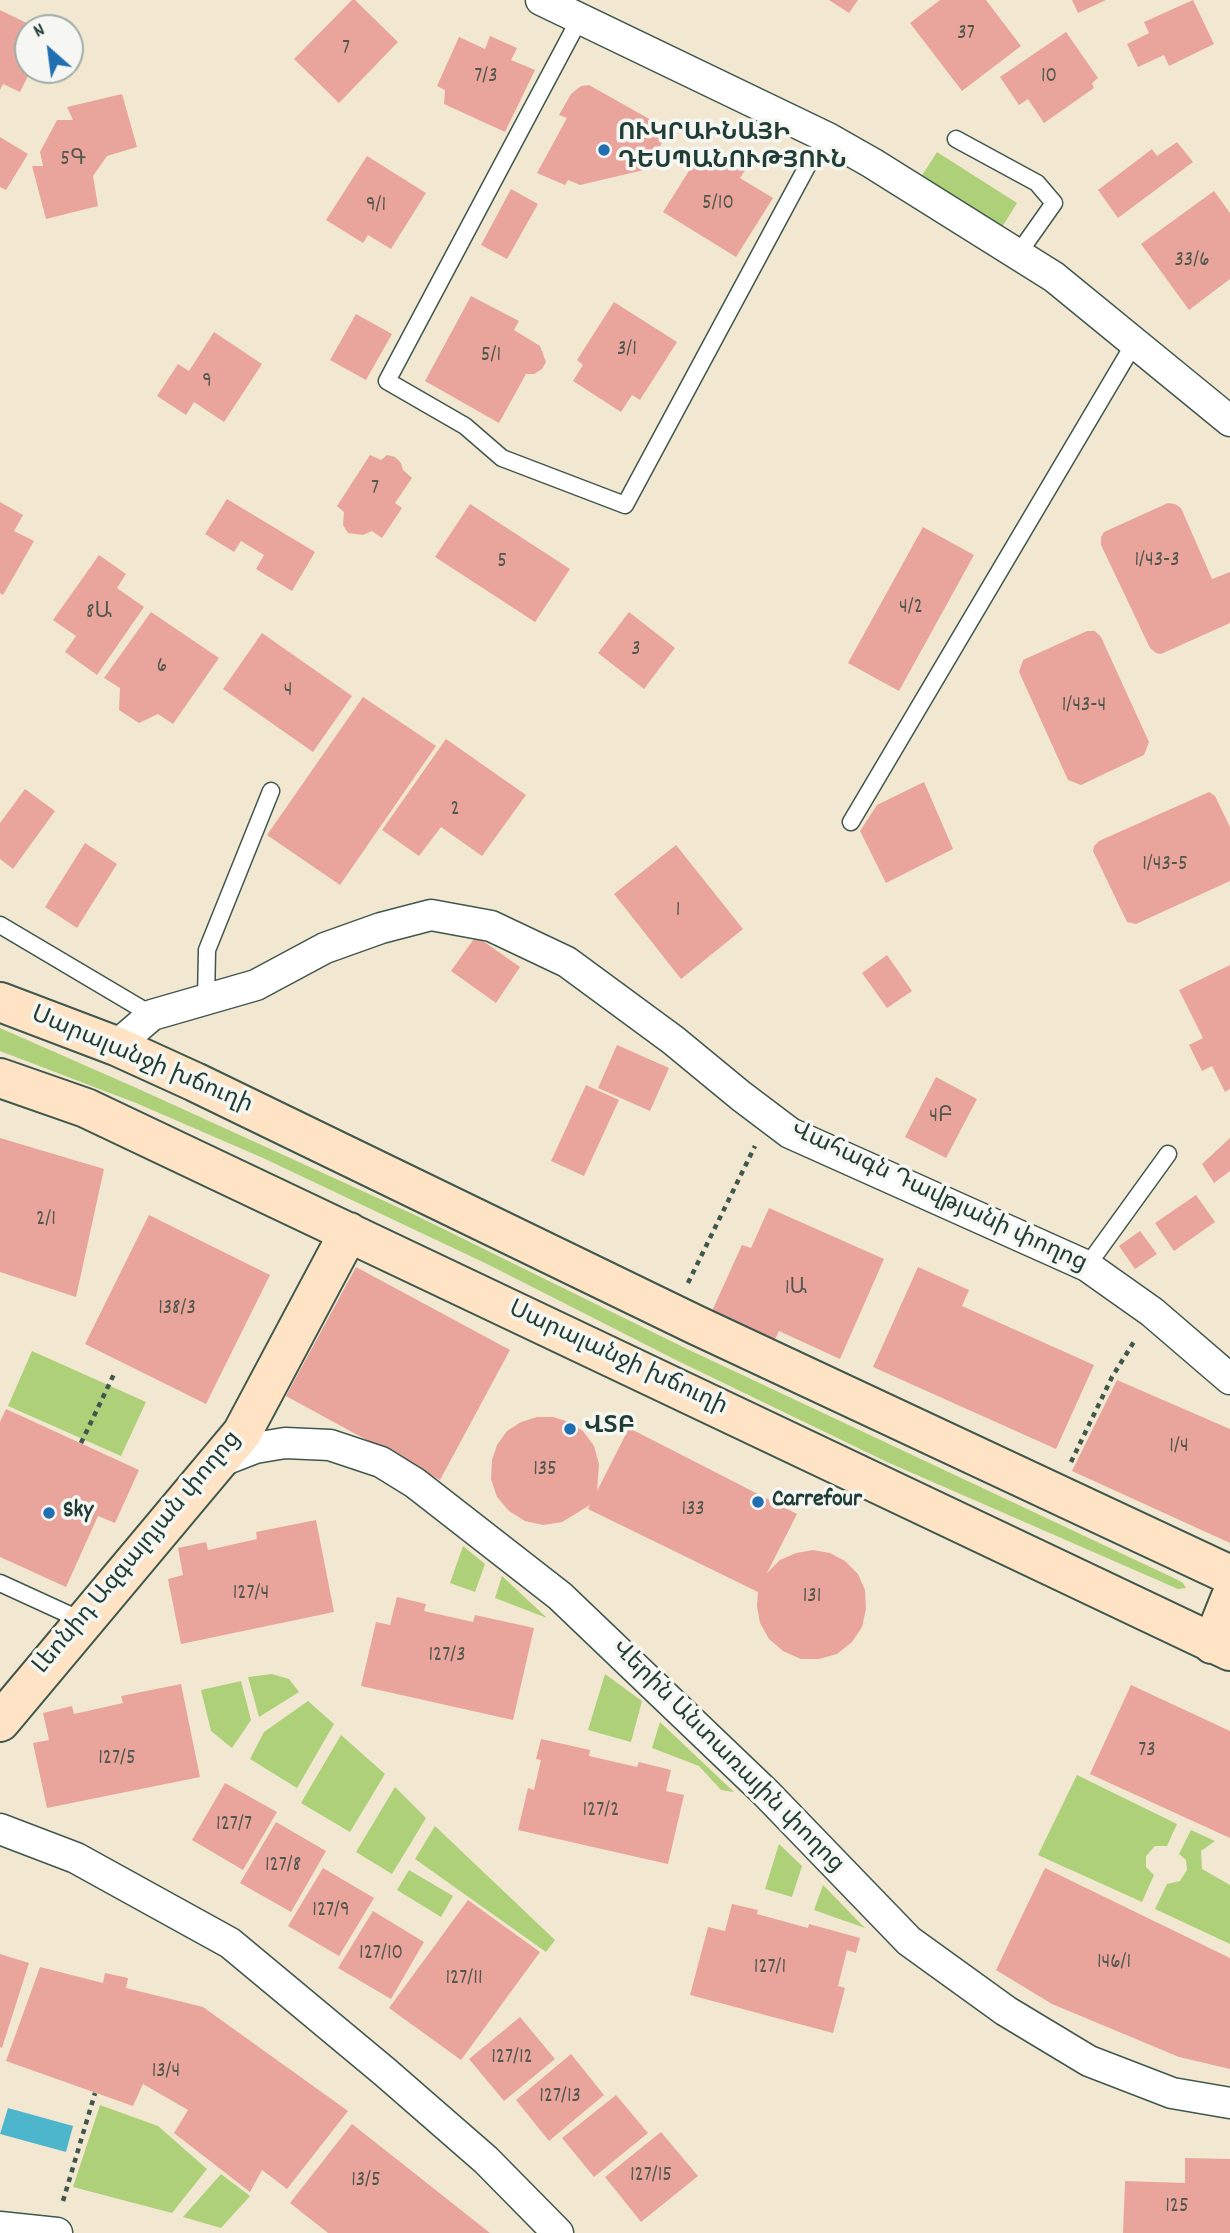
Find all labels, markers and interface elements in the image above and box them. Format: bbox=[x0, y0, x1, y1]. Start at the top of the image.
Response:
north arrow bbox=[14, 14, 84, 84]
text: N bbox=[29, 18, 50, 46]
house number: 37 bbox=[957, 22, 975, 48]
house number: 7 bbox=[342, 37, 350, 63]
house number: 7/3 bbox=[474, 65, 498, 91]
house number: 10 bbox=[1041, 65, 1057, 91]
place label: ՈՒԿՐԱԻՆԱՅԻ ԴԵՍՊԱՆՈՒԹՅՈՒՆ bbox=[618, 122, 847, 178]
marker: ՈՒԿՐԱԻՆԱՅԻ ԴԵՍՊԱՆՈՒԹՅՈՒՆ bbox=[596, 142, 612, 158]
house number: 5Գ bbox=[60, 148, 86, 174]
house number: 5/10 bbox=[702, 192, 734, 218]
house number: 9/1 bbox=[366, 194, 386, 220]
house number: 33/6 bbox=[1175, 249, 1209, 275]
house number: 3/1 bbox=[617, 338, 637, 364]
house number: 5/1 bbox=[481, 344, 501, 370]
house number: 9 bbox=[202, 370, 212, 396]
house number: 7 bbox=[371, 477, 379, 503]
house number: 1/43-3 bbox=[1134, 549, 1180, 575]
house number: 5 bbox=[497, 550, 507, 576]
house number: 4/2 bbox=[899, 596, 923, 622]
house number: 8Ա bbox=[86, 601, 112, 627]
house number: 3 bbox=[631, 638, 641, 664]
house number: 6 bbox=[157, 655, 167, 681]
house number: 4 bbox=[284, 679, 292, 705]
house number: 1/43-4 bbox=[1062, 694, 1106, 720]
house number: 2 bbox=[450, 798, 460, 824]
house number: 1/43-5 bbox=[1142, 853, 1188, 879]
house number: 1 bbox=[676, 899, 680, 925]
street label: Սարալանջի խճուղի bbox=[26, 1002, 256, 1122]
house number: 4Բ bbox=[929, 1105, 953, 1131]
street label: Վահագն Դավթյանի փողոց bbox=[785, 1118, 1091, 1280]
house number: 2/1 bbox=[36, 1208, 56, 1234]
house number: 1Ա bbox=[785, 1277, 807, 1303]
house number: 138/3 bbox=[158, 1297, 196, 1323]
street label: Սարալանջի խճուղի bbox=[503, 1297, 731, 1423]
place label: ՎՏԲ bbox=[584, 1415, 635, 1443]
marker: ՎՏԲ bbox=[562, 1421, 578, 1437]
street label: Լեոնիդ Ազգալդյան փողոց bbox=[29, 1427, 249, 1681]
house number: 1/4 bbox=[1169, 1435, 1189, 1461]
house number: 135 bbox=[533, 1458, 557, 1484]
place label: Carrefour bbox=[772, 1488, 862, 1516]
marker: Carrefour bbox=[750, 1494, 766, 1510]
house number: 133 bbox=[681, 1498, 705, 1524]
place label: Sky bbox=[63, 1499, 93, 1527]
marker: Sky bbox=[41, 1505, 57, 1521]
house number: 127/4 bbox=[233, 1582, 269, 1608]
house number: 131 bbox=[803, 1585, 821, 1611]
street label: Վերին Անտառային փողոց bbox=[604, 1636, 848, 1880]
house number: 127/3 bbox=[428, 1644, 466, 1670]
house number: 73 bbox=[1138, 1739, 1156, 1765]
house number: 127/5 bbox=[98, 1747, 136, 1773]
house number: 127/2 bbox=[583, 1799, 619, 1825]
house number: 127/7 bbox=[216, 1813, 252, 1839]
house number: 127/8 bbox=[265, 1854, 301, 1880]
house number: 127/9 bbox=[312, 1899, 350, 1925]
house number: 127/10 bbox=[359, 1942, 403, 1968]
house number: 146/1 bbox=[1097, 1951, 1131, 1977]
house number: 127/1 bbox=[754, 1956, 786, 1982]
house number: 127/11 bbox=[445, 1967, 483, 1993]
house number: 127/12 bbox=[491, 2046, 533, 2072]
house number: 13/4 bbox=[152, 2060, 180, 2086]
house number: 127/13 bbox=[539, 2085, 581, 2111]
house number: 127/15 bbox=[630, 2164, 672, 2190]
house number: 13/5 bbox=[351, 2169, 381, 2195]
house number: 125 bbox=[1165, 2195, 1189, 2221]

